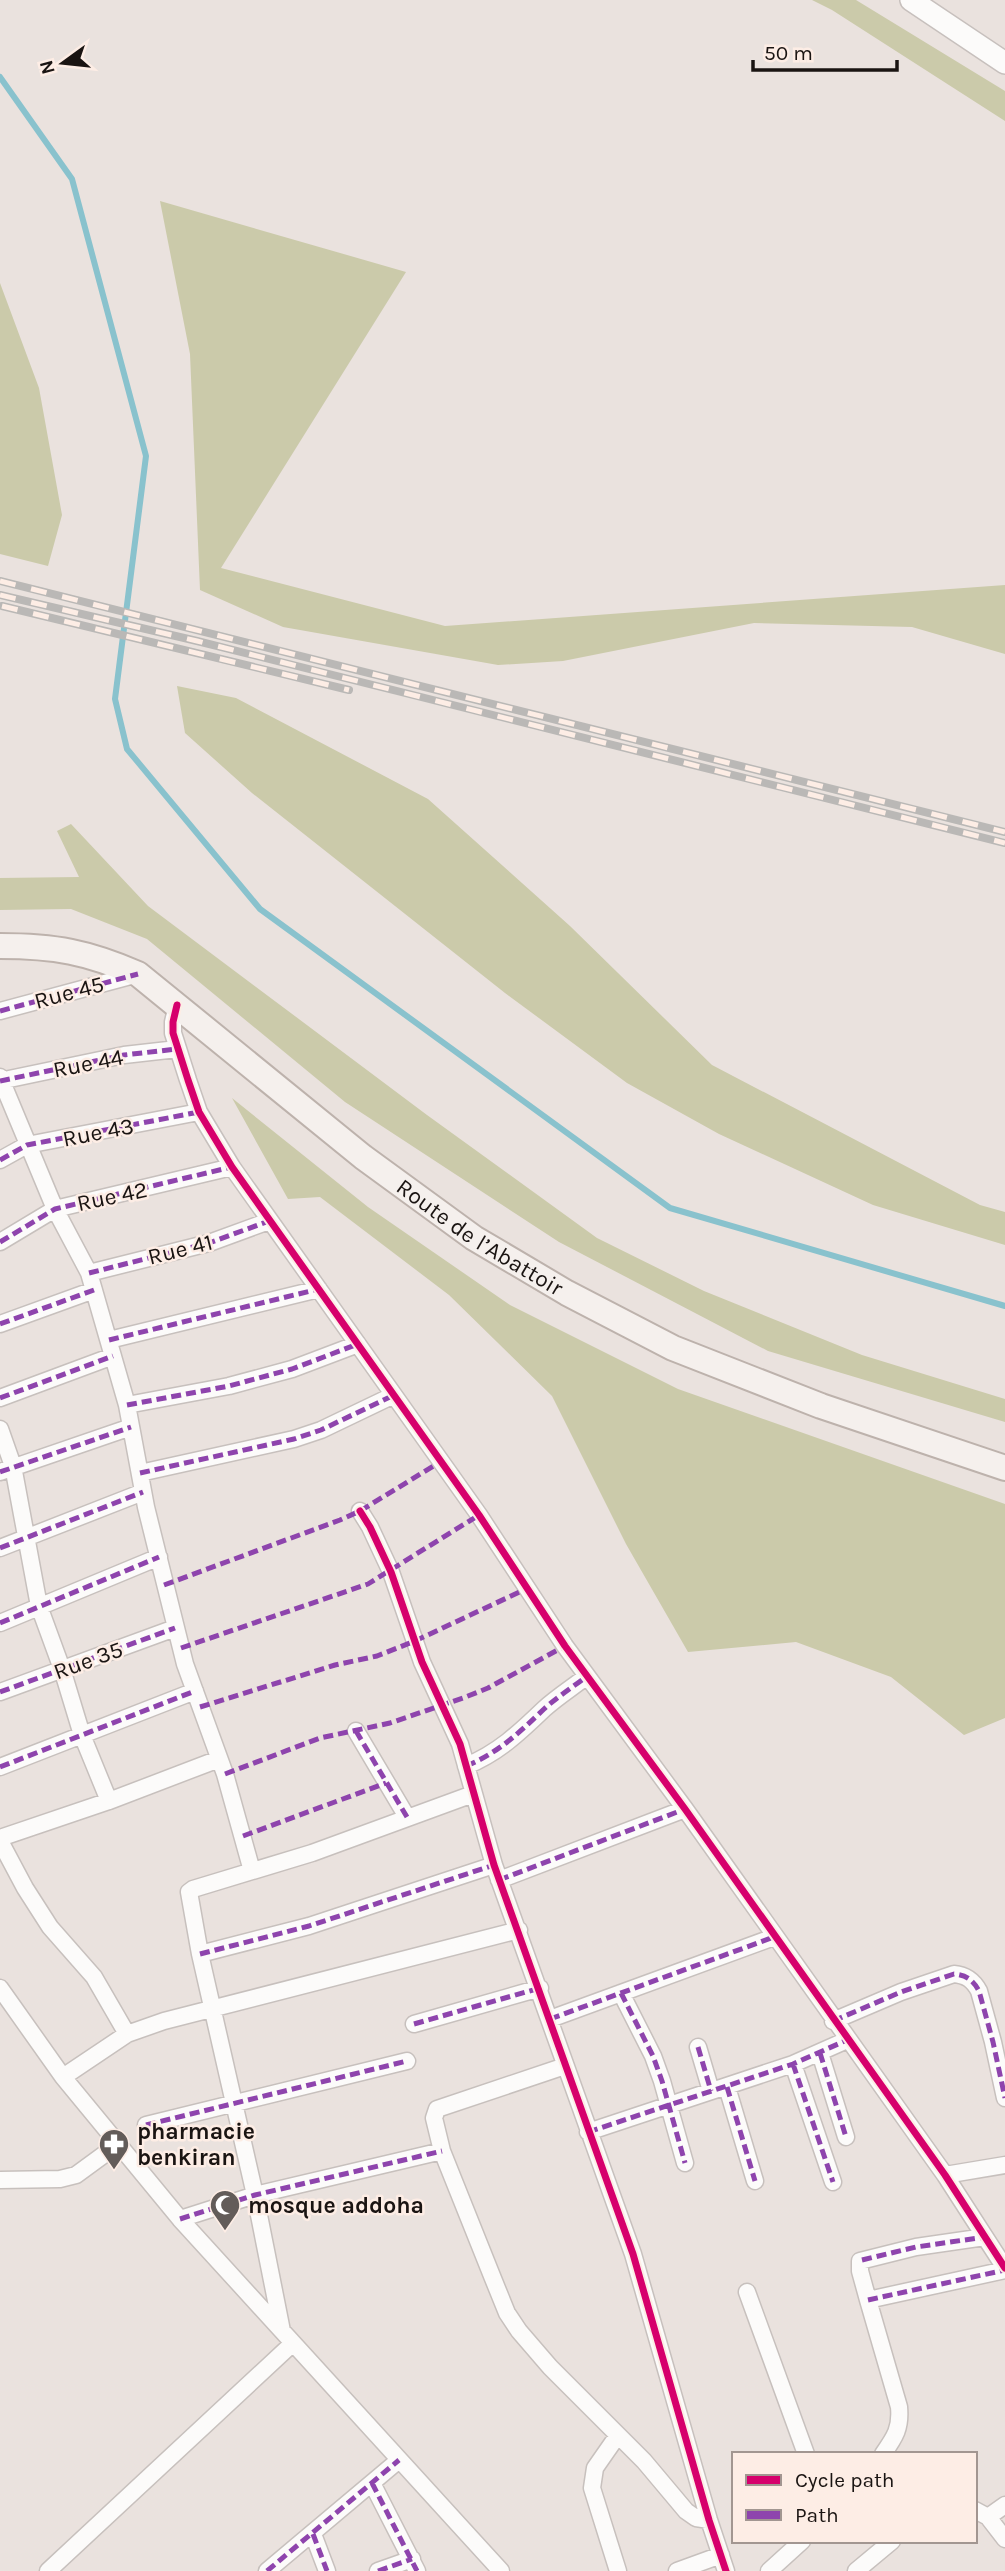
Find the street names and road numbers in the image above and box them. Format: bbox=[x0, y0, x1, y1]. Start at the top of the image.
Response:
street label: Rue 45 bbox=[31, 970, 107, 1015]
street label: Rue 44 bbox=[51, 1043, 126, 1084]
street label: Rue 43 bbox=[60, 1112, 136, 1153]
street label: Route de l’Abattoir bbox=[391, 1173, 568, 1302]
street label: Rue 42 bbox=[74, 1176, 150, 1217]
street label: Rue 41 bbox=[145, 1228, 215, 1271]
street label: Rue 35 bbox=[50, 1635, 127, 1685]

